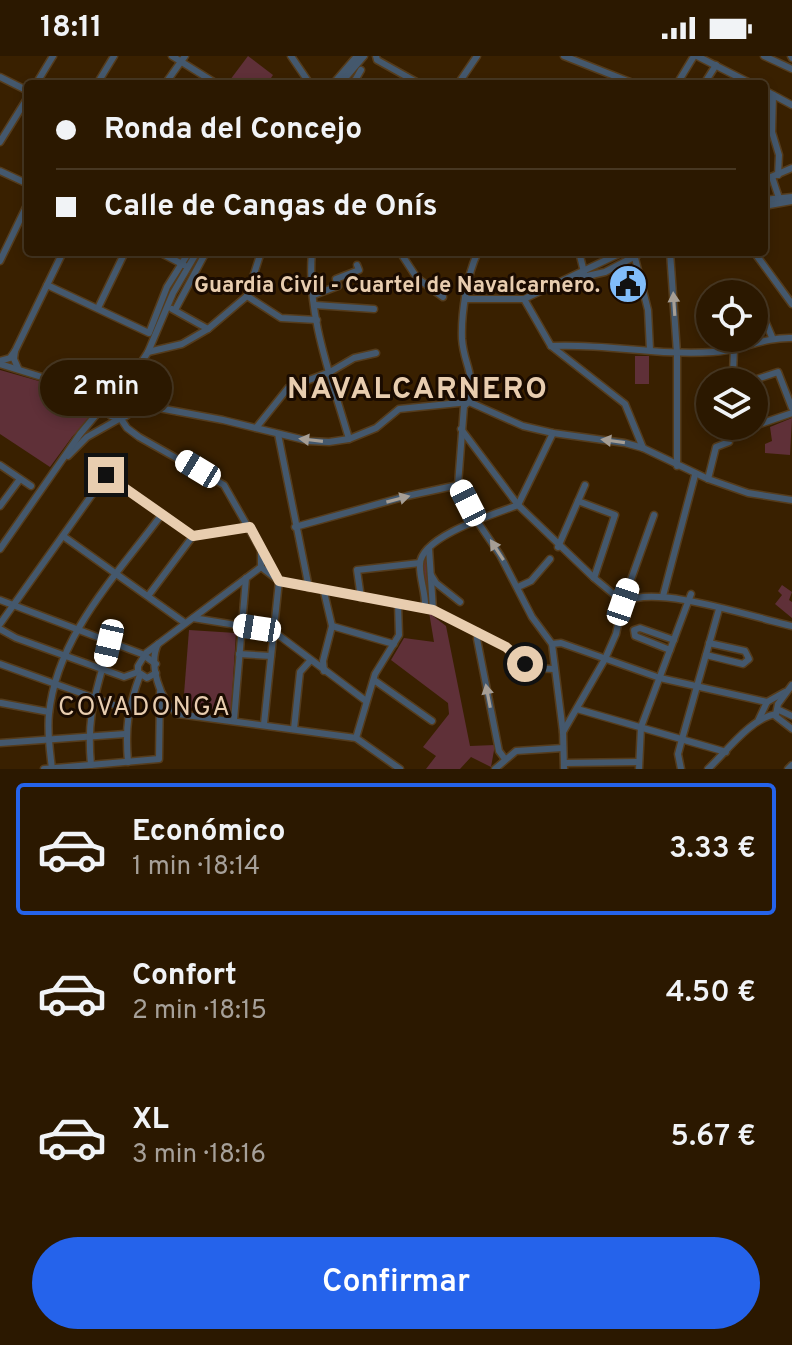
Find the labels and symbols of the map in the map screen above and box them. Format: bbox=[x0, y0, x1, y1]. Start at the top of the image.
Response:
public building icon: Guardia Civil - Cuartel de Navalcarnero. bbox=[607, 263, 649, 305]
place label: Guardia Civil - Cuartel de Navalcarnero. bbox=[194, 273, 600, 300]
one-way arrow bbox=[667, 291, 680, 316]
callout: 2 min bbox=[40, 359, 172, 415]
district label: NAVALCARNERO bbox=[287, 372, 549, 409]
one-way arrow bbox=[298, 434, 323, 447]
one-way arrow bbox=[600, 434, 625, 447]
car bbox=[171, 446, 225, 492]
route end bbox=[88, 457, 124, 493]
car bbox=[446, 476, 490, 530]
one-way arrow bbox=[385, 492, 410, 504]
one-way arrow bbox=[489, 540, 504, 561]
car bbox=[604, 575, 642, 629]
car bbox=[231, 612, 283, 644]
car bbox=[92, 617, 126, 669]
route start bbox=[507, 646, 543, 682]
one-way arrow bbox=[481, 683, 494, 708]
district label: COVADONGA bbox=[58, 692, 232, 725]

